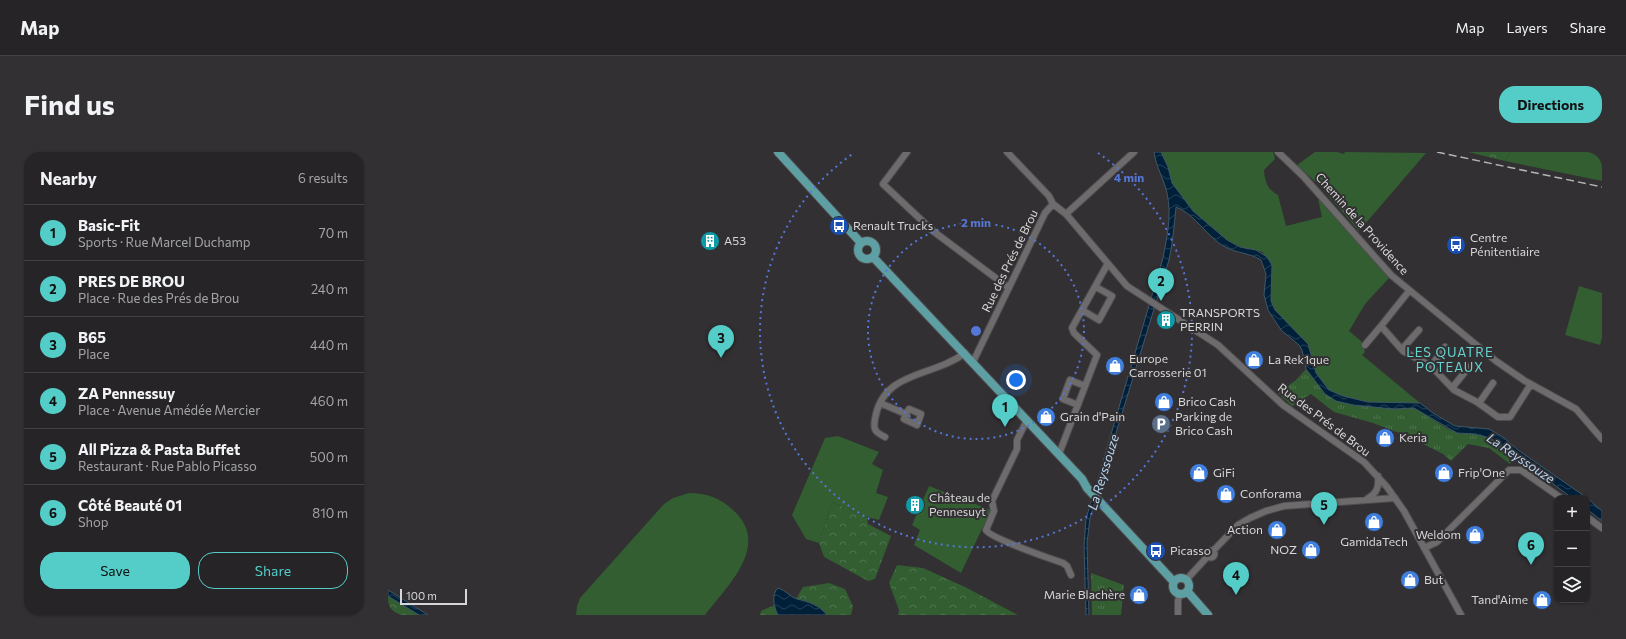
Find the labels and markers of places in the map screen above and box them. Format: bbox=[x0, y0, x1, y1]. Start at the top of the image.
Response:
bus stop icon: Renault Trucks bbox=[828, 215, 850, 237]
place label: Renault Trucks bbox=[853, 218, 933, 232]
building icon: A53 bbox=[699, 230, 721, 252]
place label: Centre Pénitentiaire bbox=[1470, 230, 1540, 258]
place label: A53 bbox=[724, 233, 746, 247]
bus stop icon: Centre Pénitentiaire bbox=[1445, 234, 1467, 256]
pin: 2 bbox=[1148, 268, 1174, 301]
place label: TRANSPORTS PERRIN bbox=[1180, 305, 1260, 333]
building icon: TRANSPORTS PERRIN bbox=[1155, 309, 1177, 331]
centre of rings bbox=[969, 324, 983, 338]
pin: 3 bbox=[708, 325, 734, 358]
shop icon: La Rek1que bbox=[1243, 349, 1265, 371]
place label: Europe Carrosserie 01 bbox=[1129, 351, 1207, 379]
place label: La Rek1que bbox=[1268, 352, 1329, 366]
shop icon: Europe Carrosserie 01 bbox=[1104, 355, 1126, 377]
shop icon: Brico Cash bbox=[1153, 391, 1175, 413]
pin: 1 bbox=[992, 394, 1018, 427]
place label: Brico Cash bbox=[1178, 394, 1236, 408]
shop icon: Grain d'Pain bbox=[1035, 406, 1057, 428]
place label: Grain d'Pain bbox=[1060, 409, 1125, 423]
place label: Parking de Brico Cash bbox=[1175, 409, 1233, 437]
parking icon: Parking de Brico Cash bbox=[1150, 413, 1172, 435]
shop icon: Keria bbox=[1374, 427, 1396, 449]
place label: Keria bbox=[1399, 430, 1427, 444]
shop icon: GiFi bbox=[1188, 462, 1210, 484]
shop icon: Frip'One bbox=[1433, 462, 1455, 484]
place label: GiFi bbox=[1213, 465, 1235, 479]
place label: Frip'One bbox=[1458, 465, 1505, 479]
shop icon: Conforama bbox=[1215, 483, 1237, 505]
place label: Conforama bbox=[1240, 486, 1302, 500]
place label: Château de Pennesuyt bbox=[929, 490, 990, 518]
pin: 5 bbox=[1311, 492, 1337, 525]
building icon: Château de Pennesuyt bbox=[904, 494, 926, 516]
shop icon: GamidaTech bbox=[1363, 511, 1385, 533]
shop icon: Action bbox=[1266, 519, 1288, 541]
place label: Action bbox=[1227, 522, 1263, 536]
shop icon: Weldom bbox=[1464, 524, 1486, 546]
place label: Weldom bbox=[1416, 527, 1461, 541]
pin: 6 bbox=[1518, 532, 1544, 565]
place label: GamidaTech bbox=[1340, 534, 1408, 548]
shop icon: NOZ bbox=[1300, 539, 1322, 561]
bus stop icon: Picasso bbox=[1145, 540, 1167, 562]
place label: NOZ bbox=[1270, 542, 1297, 556]
place label: Picasso bbox=[1170, 543, 1211, 557]
pin: 4 bbox=[1223, 562, 1249, 595]
shop icon: But bbox=[1399, 569, 1421, 591]
place label: But bbox=[1424, 572, 1443, 586]
shop icon: Marie Blachère bbox=[1128, 584, 1150, 606]
place label: Marie Blachère bbox=[1044, 587, 1125, 601]
shop icon: Tand'Aime bbox=[1531, 589, 1553, 611]
place label: Tand'Aime bbox=[1471, 592, 1528, 606]

